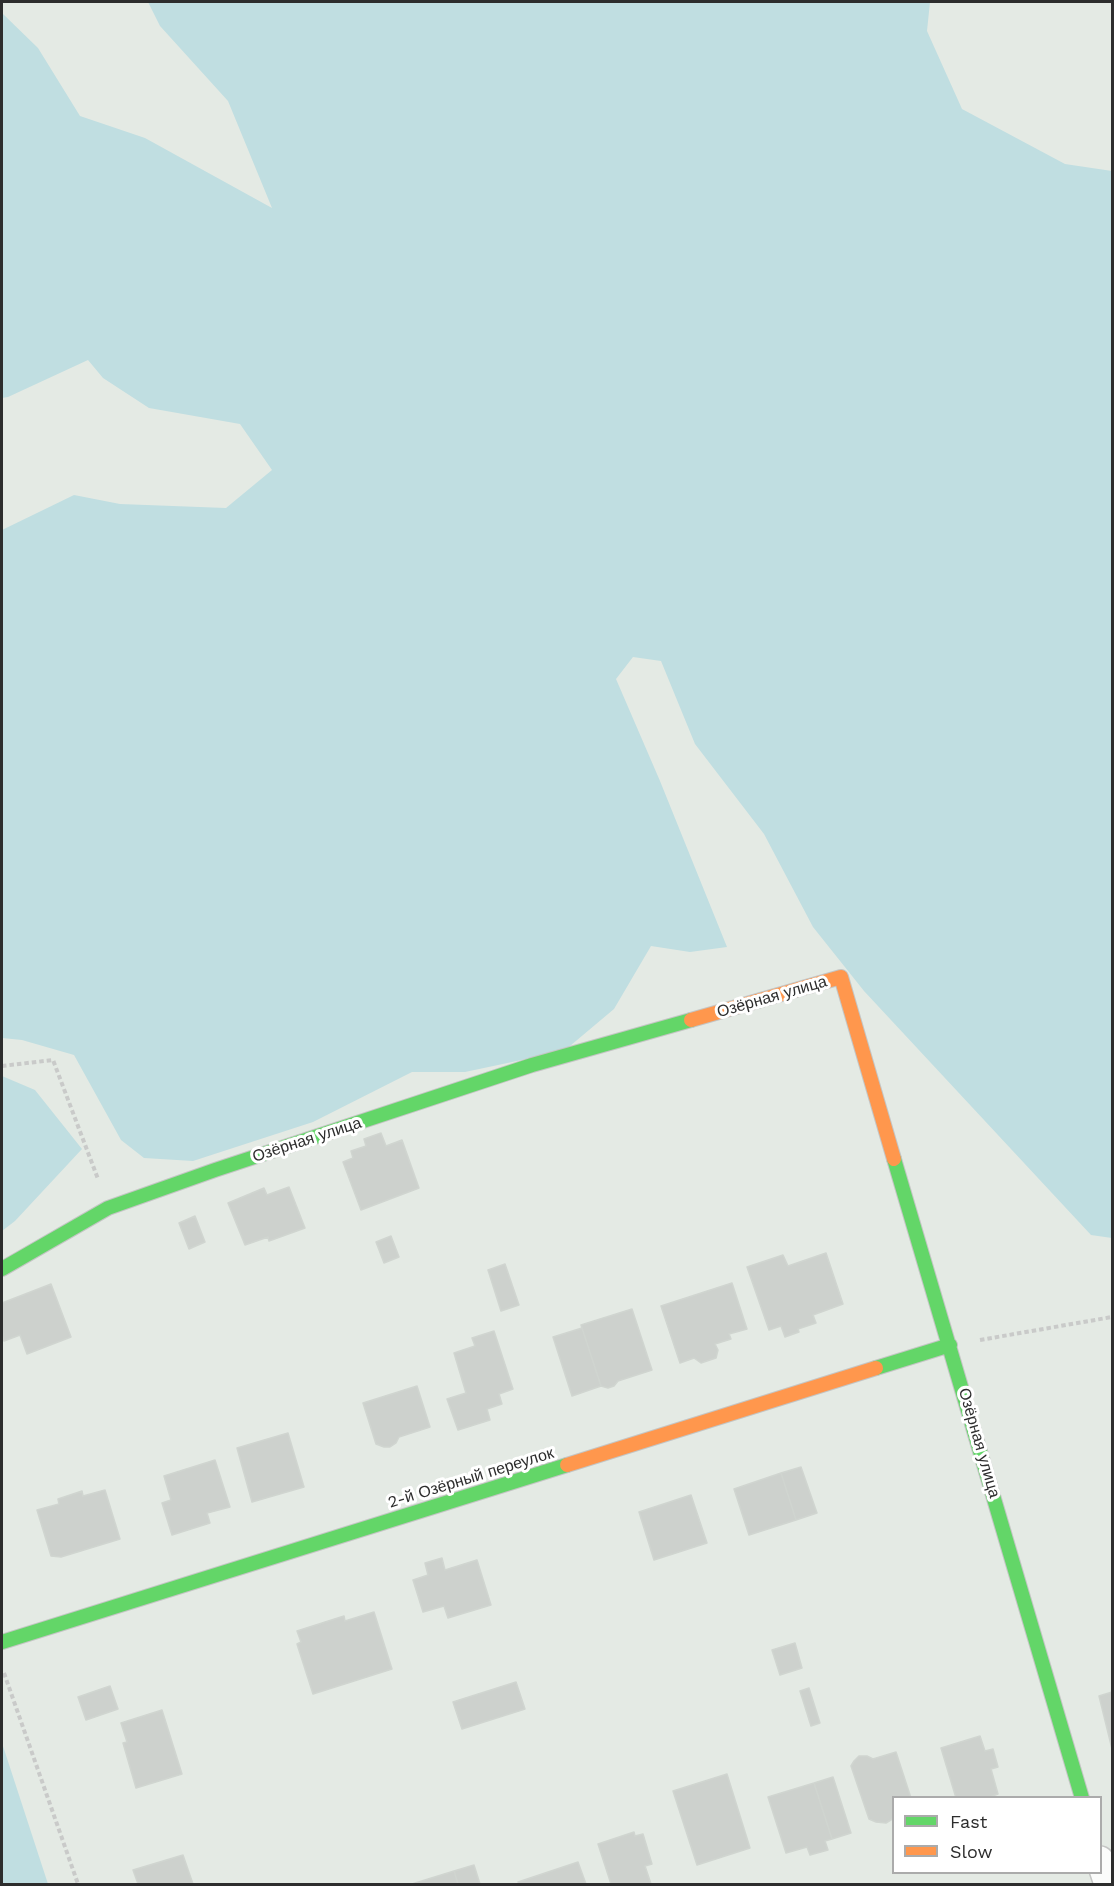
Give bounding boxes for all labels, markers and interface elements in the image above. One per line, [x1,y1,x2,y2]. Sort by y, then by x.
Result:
street label: Озёрная улица [715,972,829,1022]
street label: Озёрная улица [250,1113,364,1167]
street label: Озёрная улица [954,1386,1004,1500]
street label: 2-й Озёрный переулок [386,1444,556,1512]
legend [892,1796,1102,1874]
text: Fast [950,1811,987,1832]
text: Slow [950,1841,993,1862]

